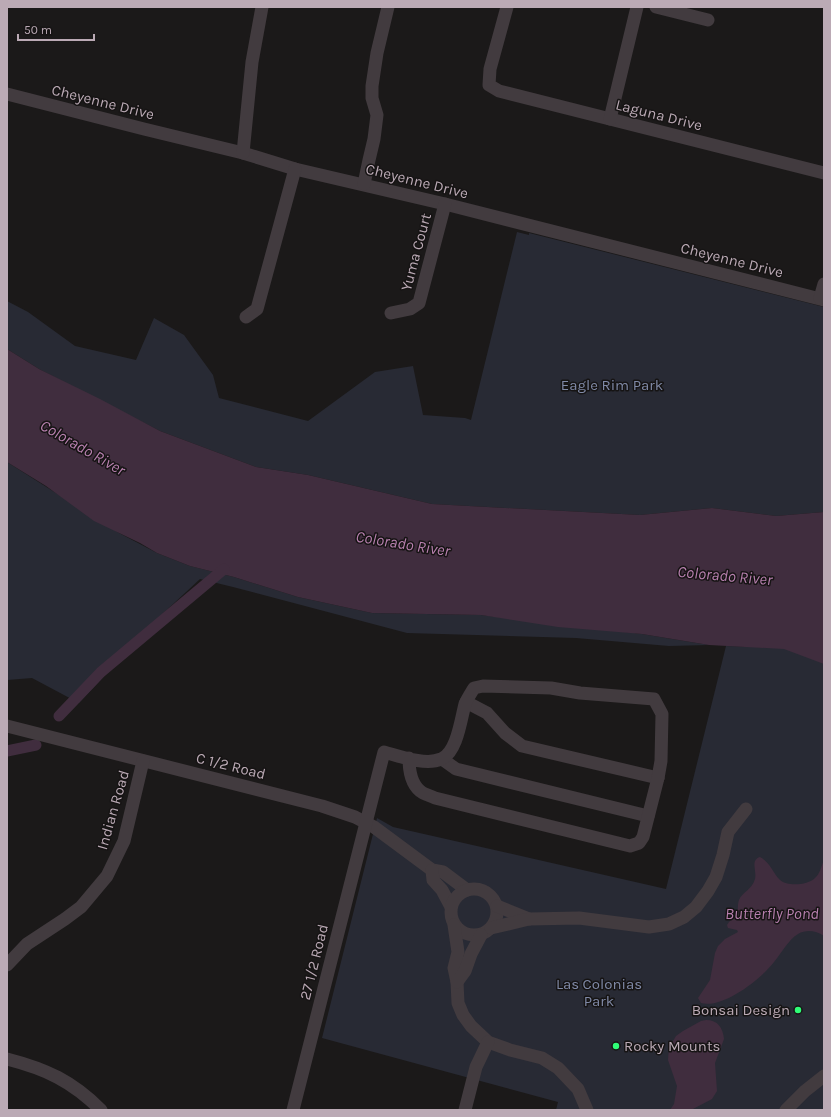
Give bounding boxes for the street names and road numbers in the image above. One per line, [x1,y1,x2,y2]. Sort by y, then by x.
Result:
street label: Cheyenne Drive [50,81,156,123]
street label: Laguna Drive [614,96,704,134]
street label: Cheyenne Drive [364,160,470,202]
street label: Yuma Court [397,211,435,293]
street label: Cheyenne Drive [679,239,785,281]
street label: C 1/2 Road [194,749,268,783]
street label: Indian Road [93,768,133,852]
street label: 27 1/2 Road [296,922,332,1002]

